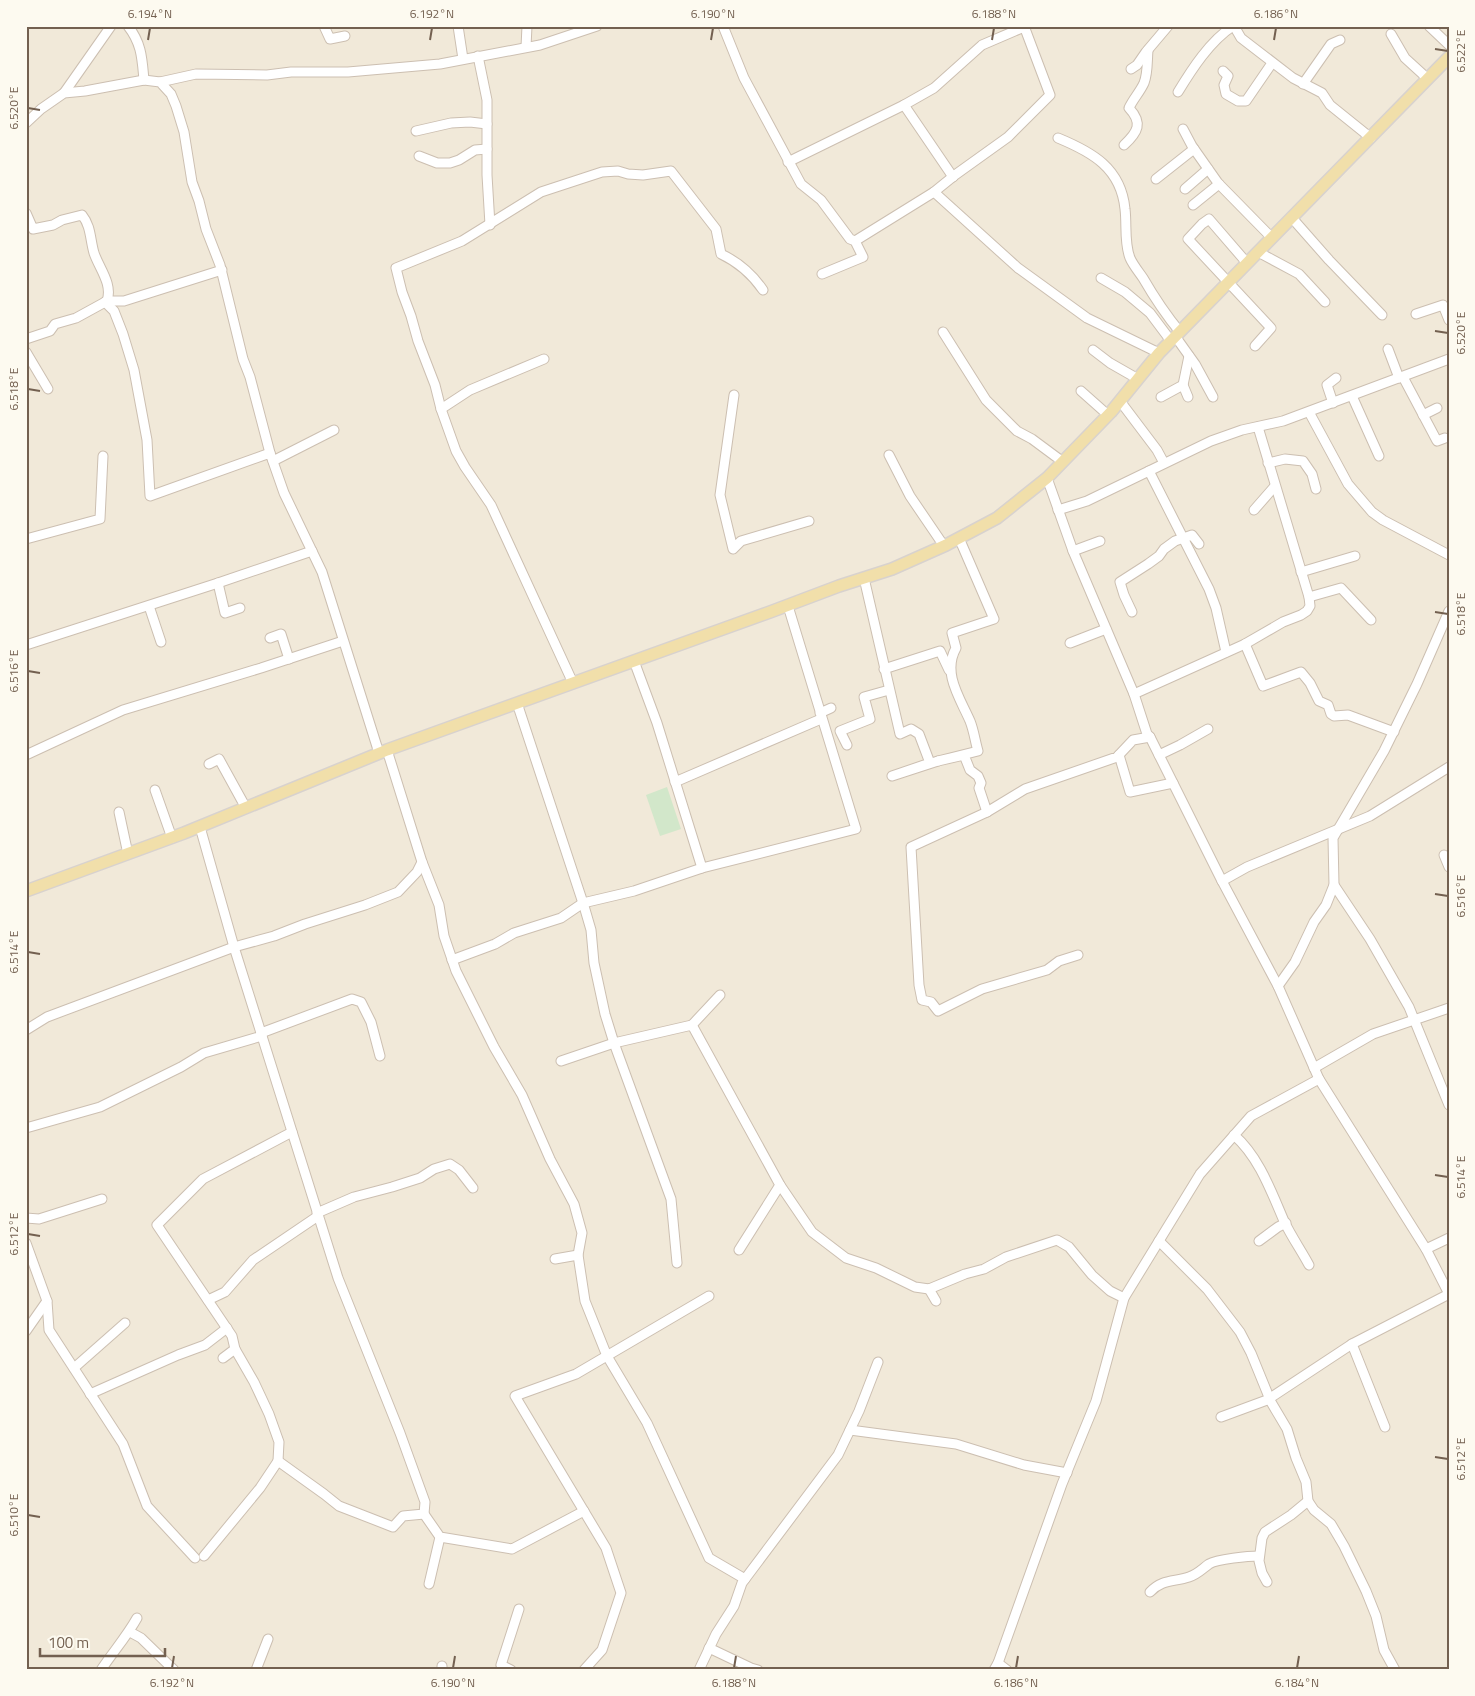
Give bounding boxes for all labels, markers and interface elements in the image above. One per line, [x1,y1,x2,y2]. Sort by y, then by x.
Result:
text: 6.194°N [128,4,172,23]
text: 6.192°N [410,4,454,23]
text: 6.190°N [691,4,735,23]
text: 6.188°N [972,4,1016,23]
text: 6.186°N [1254,4,1298,23]
text: 6.522°E [1451,29,1470,72]
text: 6.520°E [4,86,23,129]
text: 6.520°E [1451,311,1470,354]
text: 6.518°E [4,367,23,410]
text: 6.518°E [1451,592,1470,635]
text: 6.516°E [4,649,23,692]
text: 6.516°E [1451,874,1470,917]
text: 6.514°E [4,930,23,973]
text: 6.514°E [1451,1155,1470,1198]
text: 6.512°E [4,1212,23,1255]
text: 6.512°E [1451,1437,1470,1480]
text: 6.510°E [4,1493,23,1536]
scale bar [40,1626,165,1658]
text: 100 m [48,1631,89,1654]
text: 6.192°N [150,1673,194,1692]
text: 6.190°N [431,1673,475,1692]
text: 6.188°N [712,1673,756,1692]
text: 6.186°N [994,1673,1038,1692]
text: 6.184°N [1275,1673,1319,1692]

